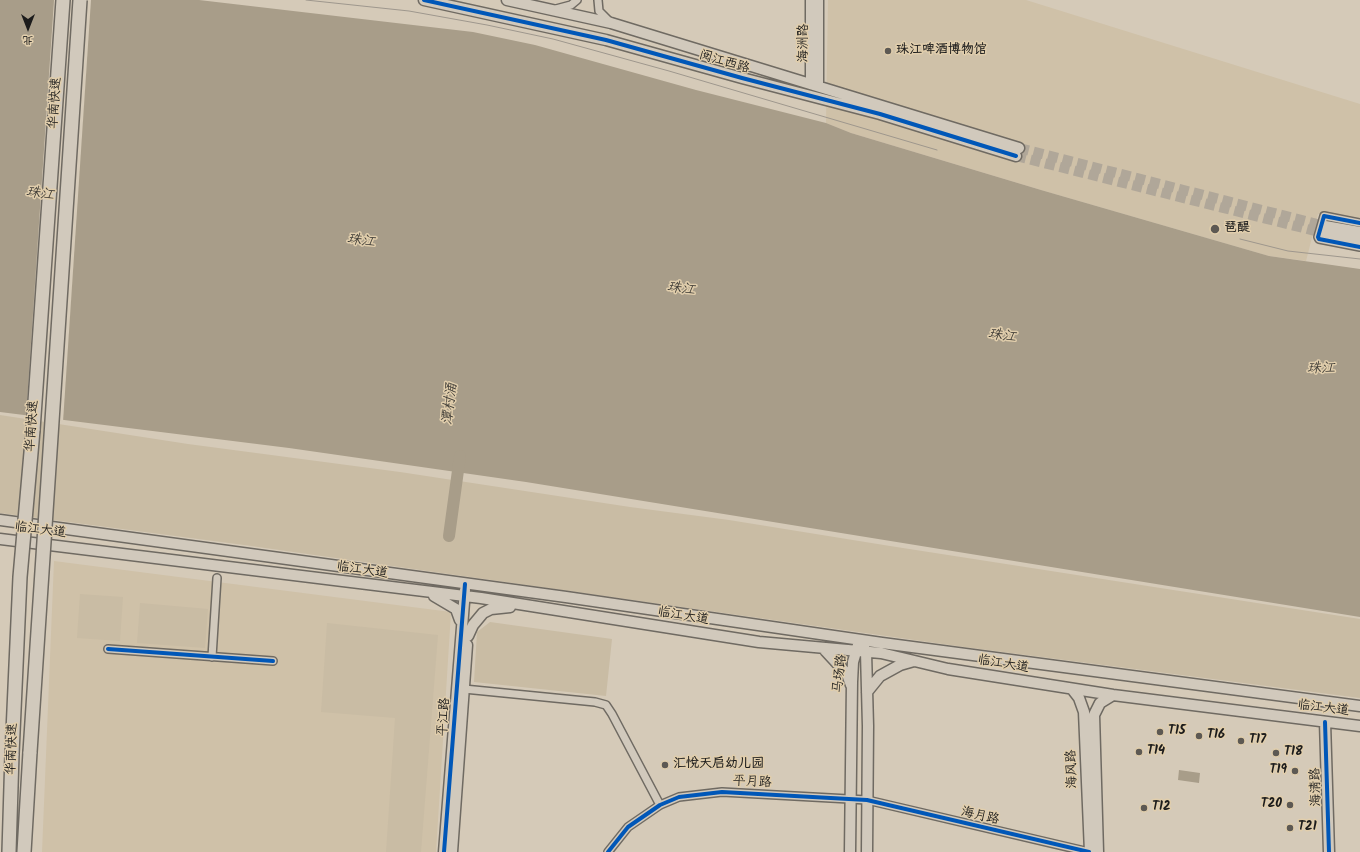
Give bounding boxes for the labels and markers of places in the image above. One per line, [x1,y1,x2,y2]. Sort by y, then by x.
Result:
place label: 珠江啤酒博物馆 [896,43,987,59]
marker: 珠江啤酒博物馆 [883,46,893,56]
place label: 琶醍 [1224,221,1250,237]
marker: 琶醍 [1209,223,1221,235]
place label: T15 [1168,724,1186,740]
marker: T15 [1155,727,1165,737]
place label: T16 [1207,728,1225,744]
marker: T16 [1194,731,1204,741]
place label: T17 [1249,733,1266,749]
marker: T17 [1236,736,1246,746]
place label: T14 [1147,744,1165,760]
place label: T18 [1284,745,1303,761]
marker: T14 [1134,747,1144,757]
marker: T18 [1271,748,1281,758]
place label: 汇悦天启幼儿园 [673,757,764,773]
marker: 汇悦天启幼儿园 [660,760,670,770]
place label: T19 [1269,763,1287,779]
marker: T19 [1290,766,1300,776]
place label: T20 [1261,797,1282,813]
place label: T12 [1152,800,1171,816]
marker: T20 [1285,800,1295,810]
marker: T12 [1139,803,1149,813]
place label: T21 [1298,820,1317,836]
marker: T21 [1285,823,1295,833]

